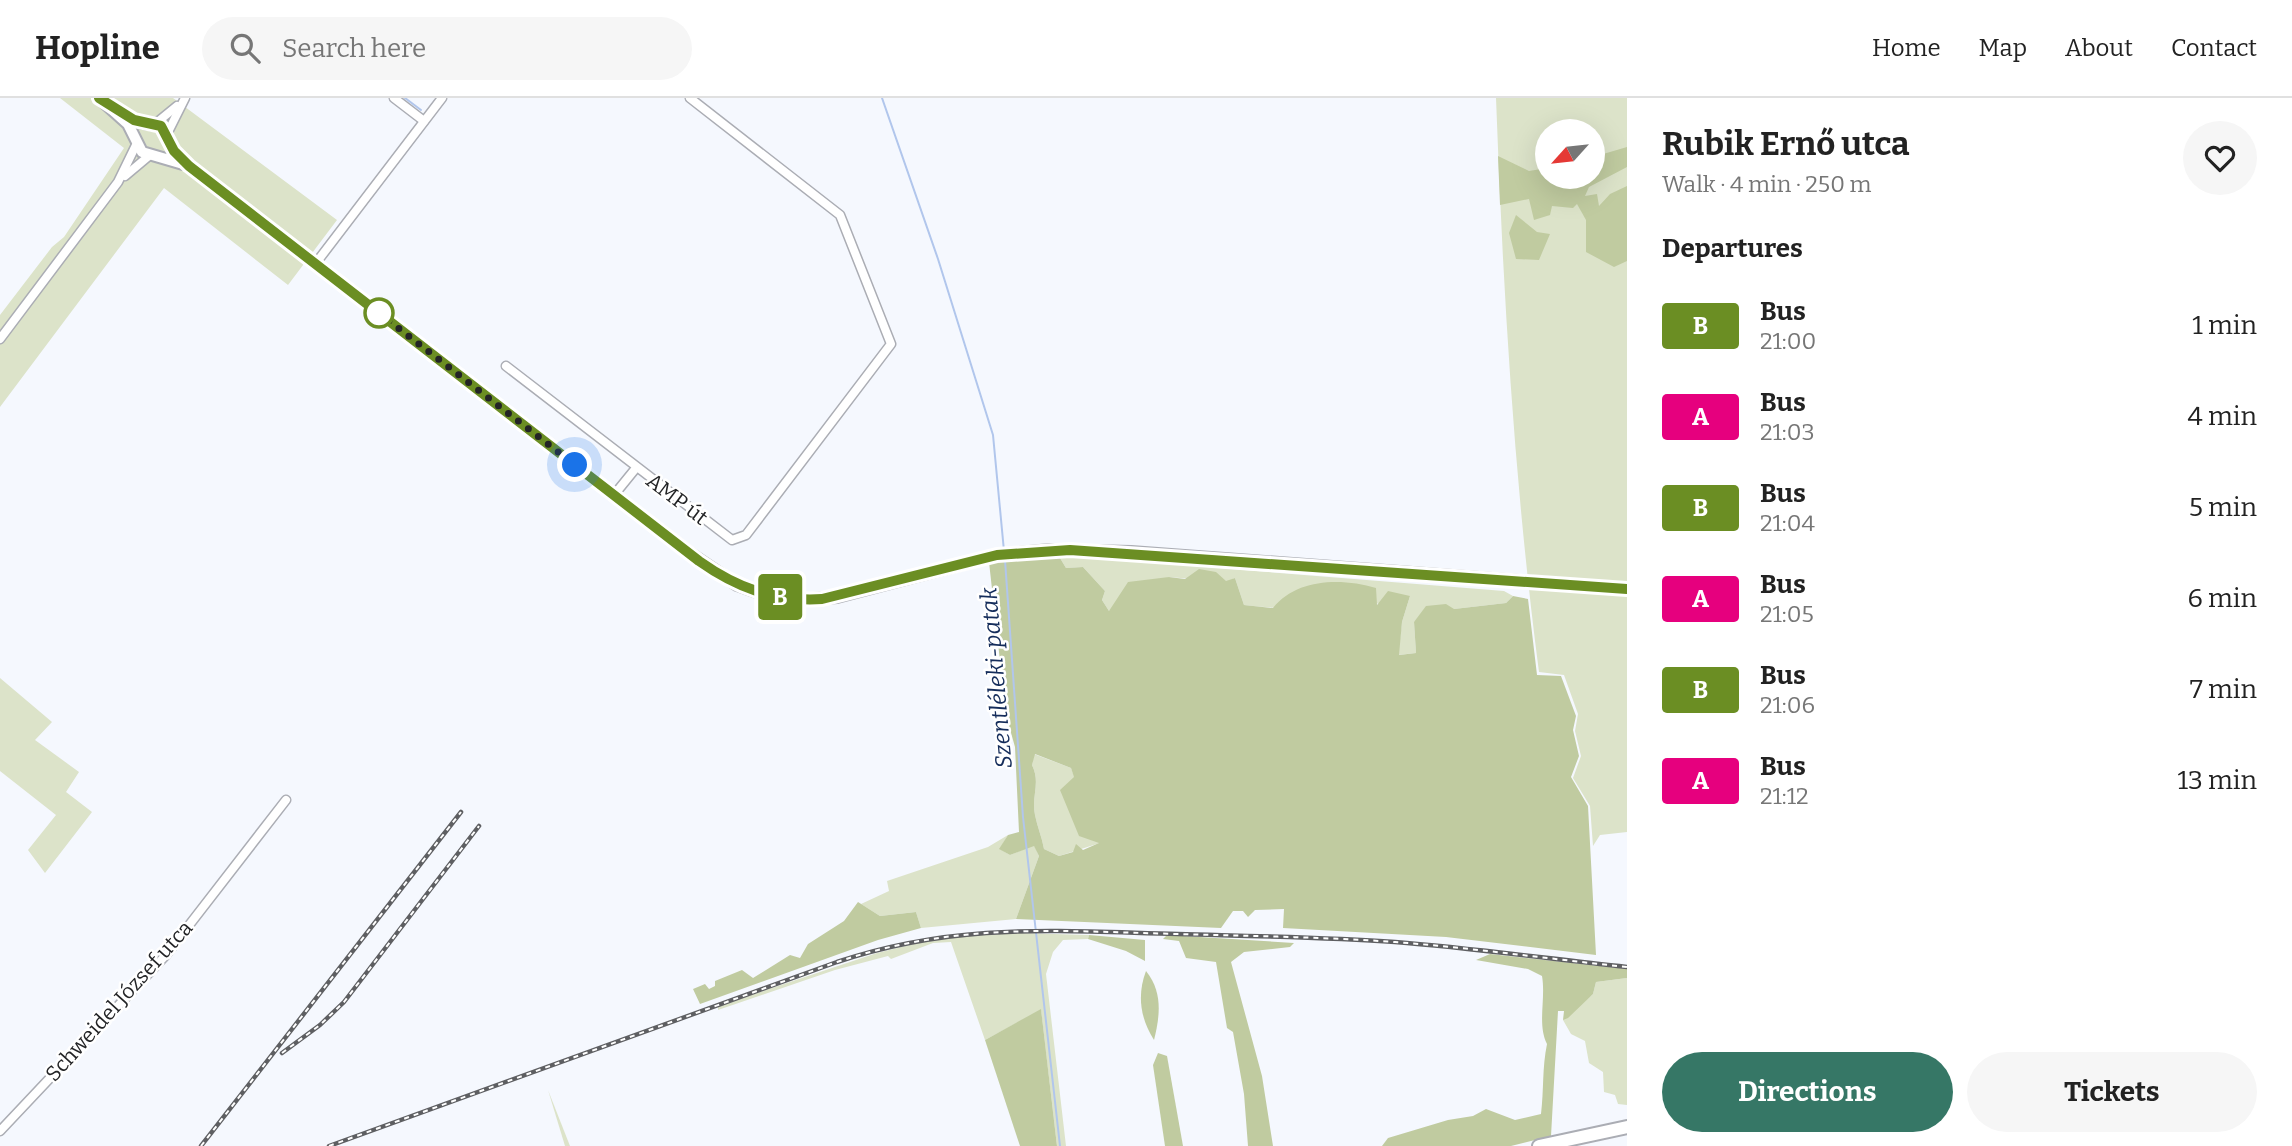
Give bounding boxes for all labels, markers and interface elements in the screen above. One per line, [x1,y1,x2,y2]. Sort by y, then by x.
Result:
search box [202,17,692,80]
text: Hopline [35,28,160,68]
icon: search [226,29,264,67]
text: Search here [282,33,426,64]
text: Home [1872,34,1941,62]
text: Map [1979,34,2027,62]
text: About [2065,34,2133,62]
text: Contact [2171,34,2257,62]
north arrow [1535,119,1605,189]
map controls [1535,119,1605,189]
button: heart [2183,121,2257,195]
text: Rubik Ernő utca [1662,124,1910,164]
text: Walk · 4 min · 250 m [1662,170,1871,198]
text: Departures [1662,233,1803,264]
text: Bus [1760,296,1806,327]
unlabelled marker [364,298,394,328]
text: 1 min [2192,310,2257,341]
text: B [1693,312,1708,340]
text: 21:00 [1760,327,1816,355]
text: Bus [1760,387,1806,418]
text: 4 min [2188,401,2257,432]
text: A [1692,403,1709,431]
text: 21:03 [1760,418,1815,446]
your location [557,447,592,482]
street label: AMP út [641,467,713,531]
text: Bus [1760,478,1806,509]
text: 5 min [2189,492,2257,523]
text: B [1693,494,1708,522]
text: 21:04 [1760,509,1815,537]
text: Bus [1760,569,1806,600]
line badge: B [757,574,803,620]
text: B [772,583,788,611]
text: 6 min [2188,583,2257,614]
text: A [1692,585,1709,613]
water label: Szentléleki-patak [974,586,1018,770]
text: 21:05 [1760,600,1814,628]
text: Bus [1760,660,1806,691]
text: 7 min [2190,674,2257,705]
text: B [1693,676,1708,704]
text: 21:06 [1760,691,1815,719]
text: Bus [1760,751,1806,782]
text: 13 min [2177,765,2257,796]
text: A [1692,767,1709,795]
text: 21:12 [1760,782,1809,810]
street label: Schweidel József utca [40,915,198,1087]
button: Directions [1662,1052,1953,1132]
button: Tickets [1967,1052,2257,1132]

